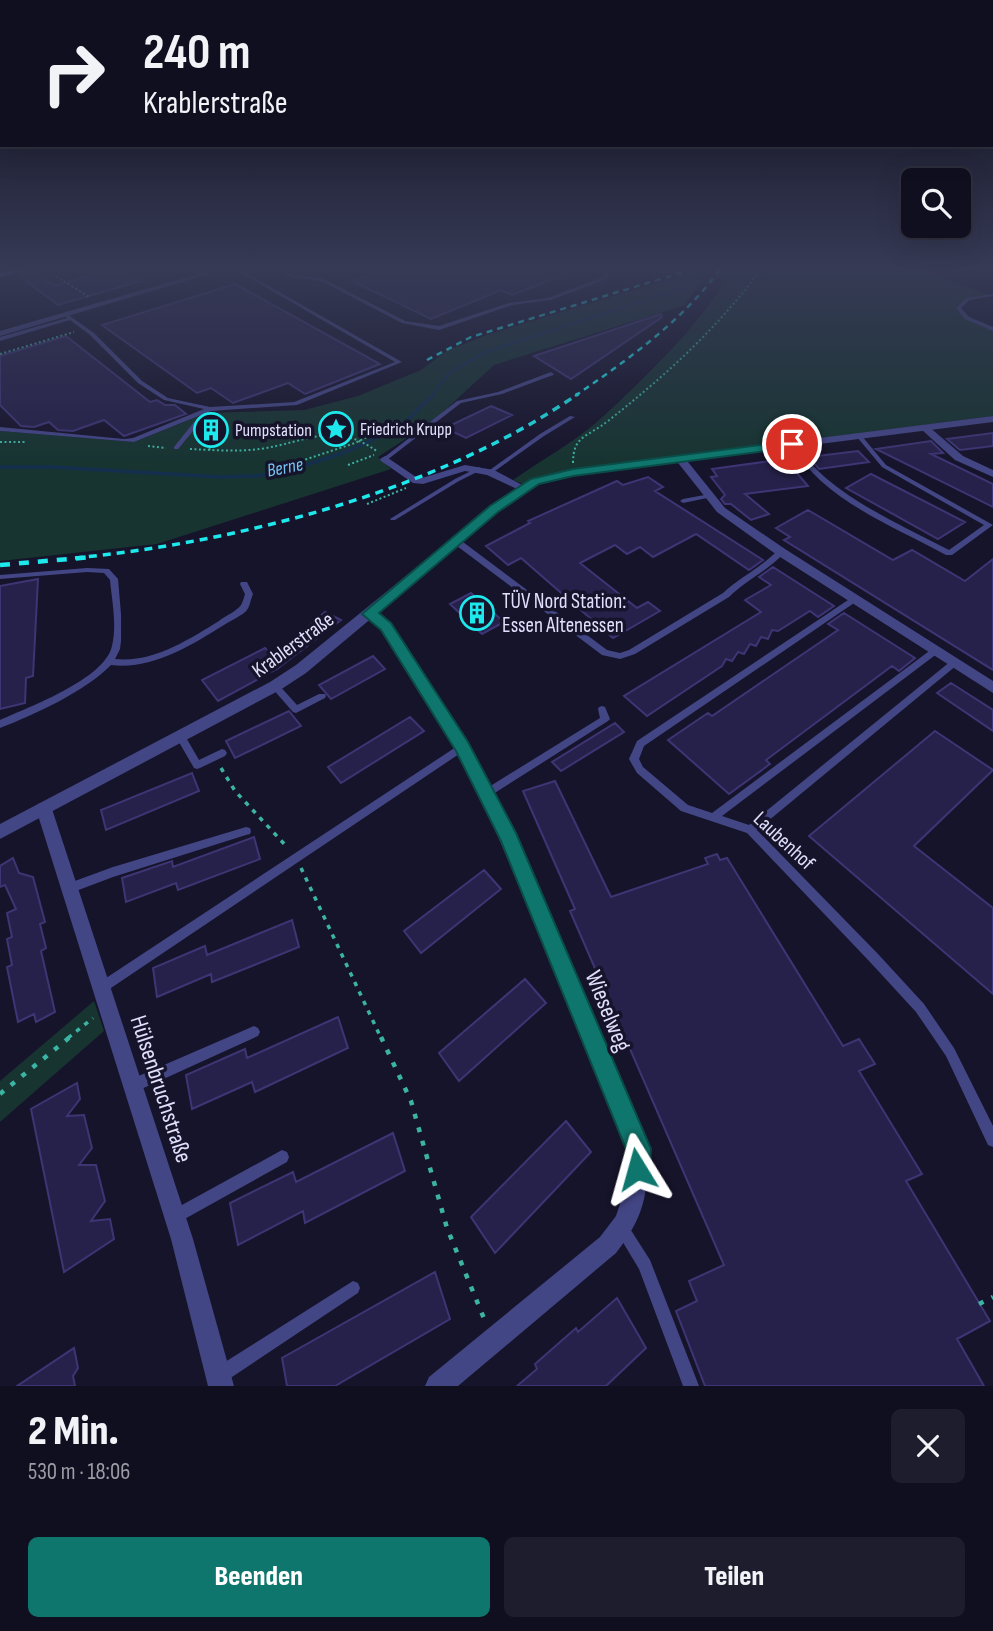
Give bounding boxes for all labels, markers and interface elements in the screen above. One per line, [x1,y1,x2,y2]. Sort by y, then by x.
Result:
text: 240 m [143,24,251,83]
icon: right [28,28,119,119]
text: Krablerstraße [143,84,288,123]
map controls [901,168,971,238]
button: search [901,168,971,238]
place icon: Friedrich Krupp [317,410,355,448]
building icon: Pumpstation [192,411,230,449]
pin [762,414,822,474]
place label: Friedrich Krupp [360,419,452,440]
place label: Pumpstation [235,420,312,441]
icon: arrive [773,425,811,463]
water label: Berne [265,453,306,483]
place label: TÜV Nord Station: Essen Altenessen [502,589,626,638]
building icon: TÜV Nord Station: Essen Altenessen [458,594,496,632]
street label: Krablerstraße [247,607,339,683]
street label: Laubenhof [748,806,820,876]
street label: Wieselweg [579,966,637,1056]
street label: Hülsenbruchstraße [124,1012,198,1166]
position arrow [600,1132,674,1206]
text: 2 Min. [28,1406,119,1457]
button: close [891,1409,965,1483]
text: 530 m · 18:06 [28,1458,130,1486]
button: Beenden [28,1537,490,1617]
button: Teilen [504,1537,965,1617]

